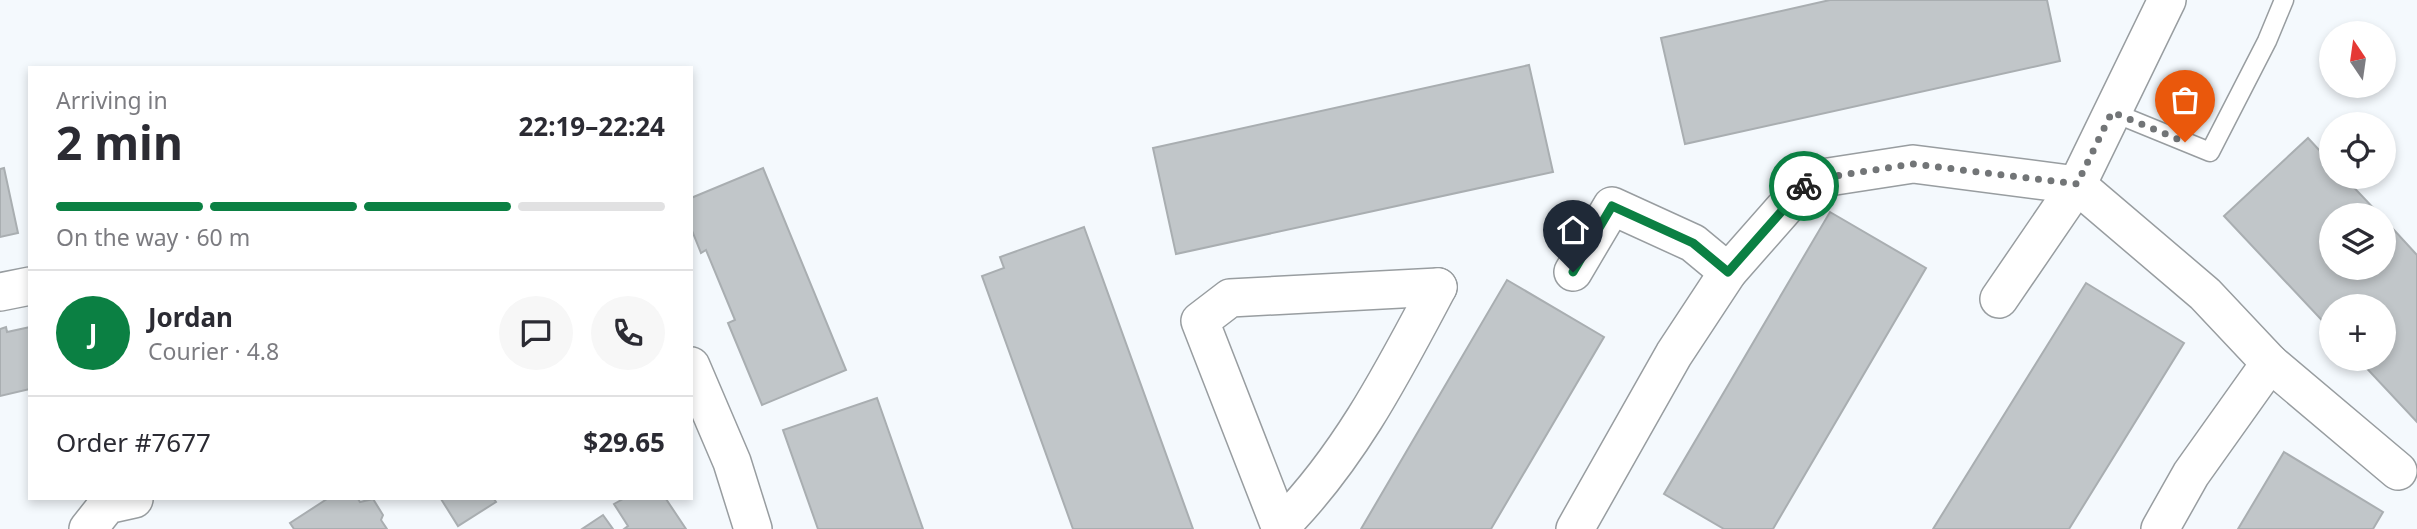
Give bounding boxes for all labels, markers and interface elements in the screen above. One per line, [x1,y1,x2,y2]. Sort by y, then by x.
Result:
north arrow [2319,21,2396,98]
map controls [2319,21,2396,371]
pin [2155,70,2215,142]
icon: bag [2166,81,2204,119]
text: Arriving in [56,84,168,116]
text: 22:19–22:24 [518,108,665,144]
text: 2 min [56,111,183,173]
button: locate [2319,112,2396,189]
courier [1769,151,1839,221]
icon: bike [1785,167,1823,205]
pin [1543,200,1603,272]
button: layers [2319,203,2396,280]
icon: home [1554,211,1592,249]
text: On the way · 60 m [56,221,250,253]
button: + [2319,294,2396,371]
button: chat [499,296,573,370]
button: phone [591,296,665,370]
text: Jordan [148,299,233,335]
text: J [89,315,97,351]
text: Courier · 4.8 [148,335,279,367]
text: Order #7677 [56,424,211,460]
text: $29.65 [583,424,665,460]

